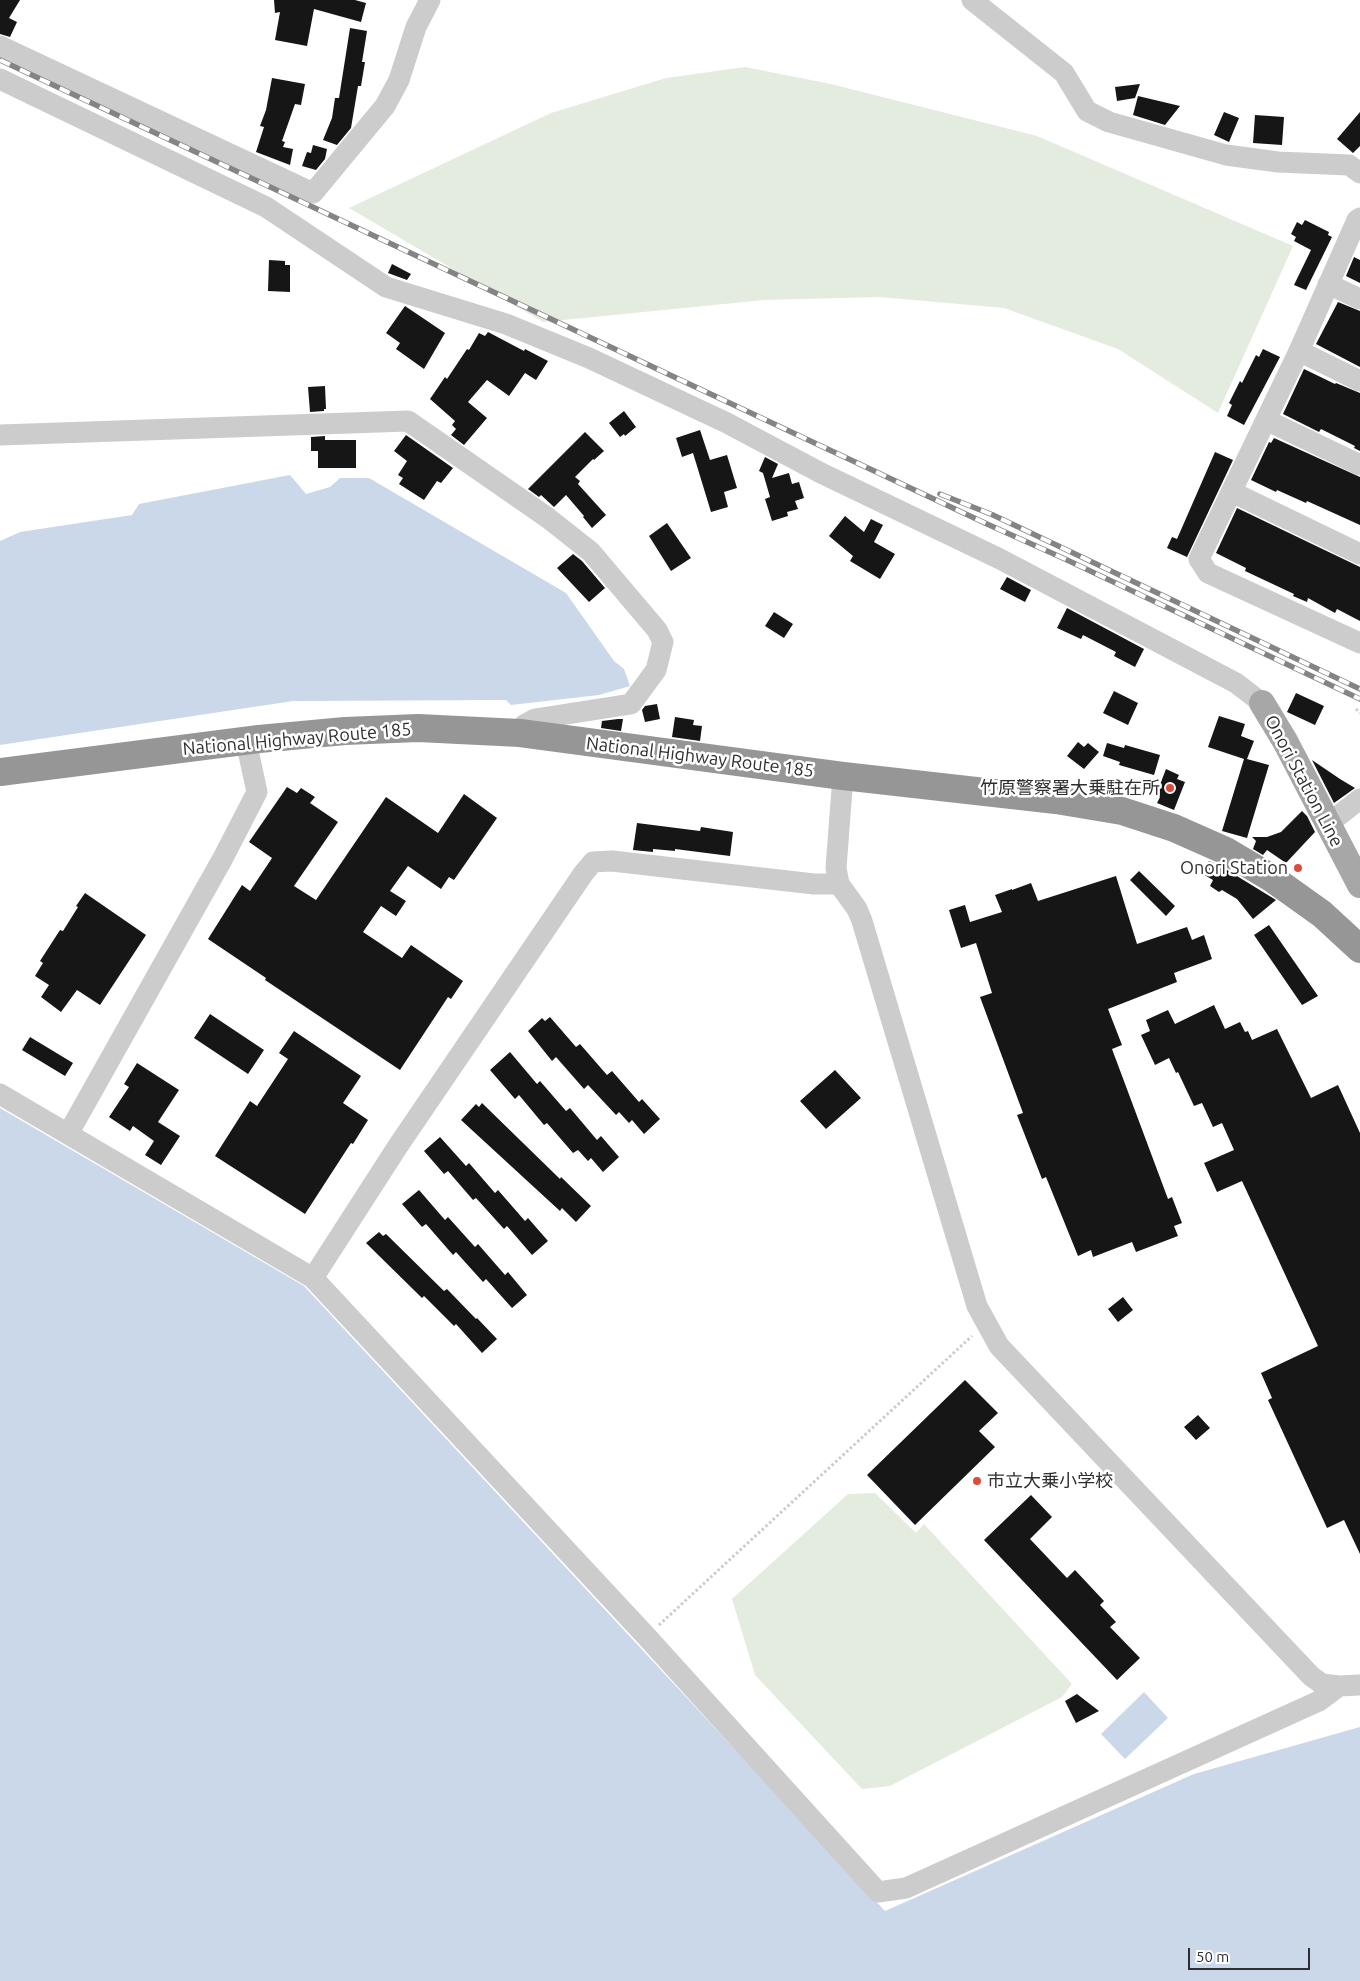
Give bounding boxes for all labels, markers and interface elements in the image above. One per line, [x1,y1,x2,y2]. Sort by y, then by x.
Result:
street label: Onori Station Line [1260,711,1348,851]
street label: National Highway Route 185 [182,718,412,760]
street label: National Highway Route 185 [585,732,815,782]
place label: 竹原警察署大乗駐在所 [980,777,1160,799]
marker: 竹原警察署大乗駐在所 [1164,782,1176,794]
place label: Onori Station [1180,857,1288,879]
marker: Onori Station [1292,862,1304,874]
place label: 市立大乗小学校 [987,1470,1113,1492]
marker: 市立大乗小学校 [971,1475,983,1487]
scale bar [1190,1938,1312,1970]
text: 50 m [1196,1948,1229,1965]

